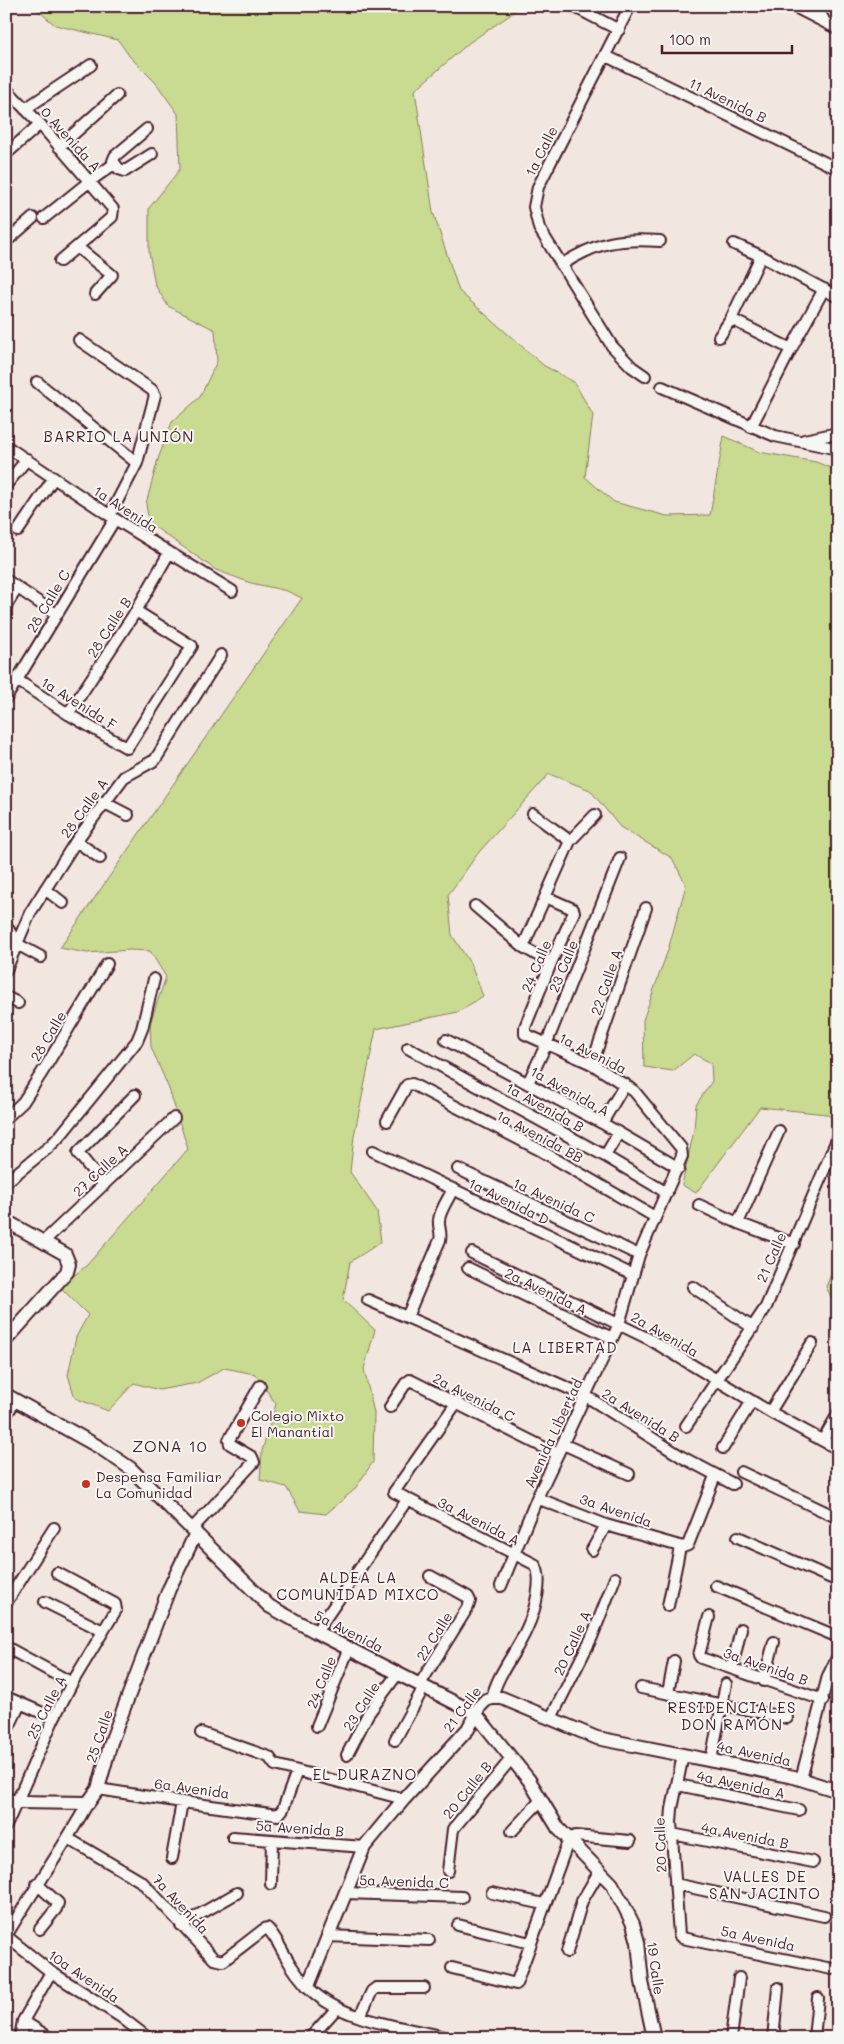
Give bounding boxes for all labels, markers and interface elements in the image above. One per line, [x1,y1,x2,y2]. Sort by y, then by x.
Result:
scale bar [662,22,792,54]
text: 100 m [669,29,711,49]
street label: 11 Avenida B [686,73,770,127]
street label: 0 Avenida A [37,102,105,176]
street label: 1a Calle [520,123,562,179]
district label: BARRIO LA UNIÓN [44,426,194,446]
street label: 1a Avenida [90,481,162,537]
street label: 28 Calle C [22,566,74,636]
street label: 28 Calle B [82,593,136,661]
street label: 1a Avenida F [38,672,121,734]
street label: 28 Calle A [56,774,112,842]
street label: 24 Calle [517,937,555,995]
street label: 23 Calle [544,937,582,995]
street label: 22 Calle A [586,946,626,1018]
street label: 28 Calle [26,1007,70,1065]
street label: 1a Avenida [556,1028,630,1078]
street label: 1a Avenida A [527,1061,613,1121]
street label: 1a Avenida B [503,1078,587,1136]
street label: 1a Avenida BB [493,1105,587,1167]
street label: 27 Calle A [68,1140,132,1200]
street label: 1a Avenida D [465,1173,553,1229]
street label: 1a Avenida C [510,1173,598,1227]
street label: 21 Calle [752,1229,790,1285]
street label: 2a Avenida A [502,1263,590,1319]
street label: 2a Avenida [628,1307,702,1361]
district label: LA LIBERTAD [512,1337,618,1357]
street label: 2a Avenida C [430,1368,518,1426]
street label: Avenida Libertad [519,1375,587,1491]
street label: 2a Avenida B [599,1384,683,1446]
place label: Colegio Mixto El Manantial [251,1406,344,1441]
marker: Colegio Mixto El Manantial [235,1417,247,1429]
district label: ZONA 10 [132,1435,208,1456]
place label: Despensa Familiar La Comunidad [96,1467,222,1502]
marker: Despensa Familiar La Comunidad [80,1478,92,1490]
street label: 3a Avenida [577,1489,655,1531]
street label: 3a Avenida A [435,1492,523,1550]
district label: ALDEA LA COMUNIDAD MIXCO [276,1567,440,1604]
street label: 5a Avenida [311,1605,387,1657]
street label: 20 Calle A [549,1607,595,1679]
street label: 22 Calle [412,1608,456,1664]
street label: 3a Avenida B [721,1643,811,1689]
street label: 24 Calle [302,1653,340,1711]
street label: 25 Calle A [22,1672,70,1742]
street label: 23 Calle [338,1678,384,1734]
street label: 21 Calle [438,1682,486,1736]
district label: RESIDENCIALES DON RAMÓN [668,1697,796,1734]
street label: 25 Calle [81,1707,117,1765]
street label: 4a Avenida [715,1736,793,1770]
street label: 20 Calle B [438,1757,496,1823]
district label: EL DURAZNO [313,1764,417,1784]
street label: 4a Avenida A [695,1765,787,1803]
street label: 6a Avenida [153,1773,231,1803]
street label: 5a Avenida B [255,1815,345,1841]
street label: 20 Calle [650,1817,670,1873]
street label: 4a Avenida B [700,1817,790,1853]
district label: VALLES DE SAN JACINTO [709,1866,821,1903]
street label: 7a Avenida [148,1870,214,1938]
street label: 5a Avenida C [359,1870,449,1892]
street label: 5a Avenida [719,1921,797,1955]
street label: 19 Calle [643,1940,669,1996]
street label: 10a Avenida [45,1945,123,2007]

